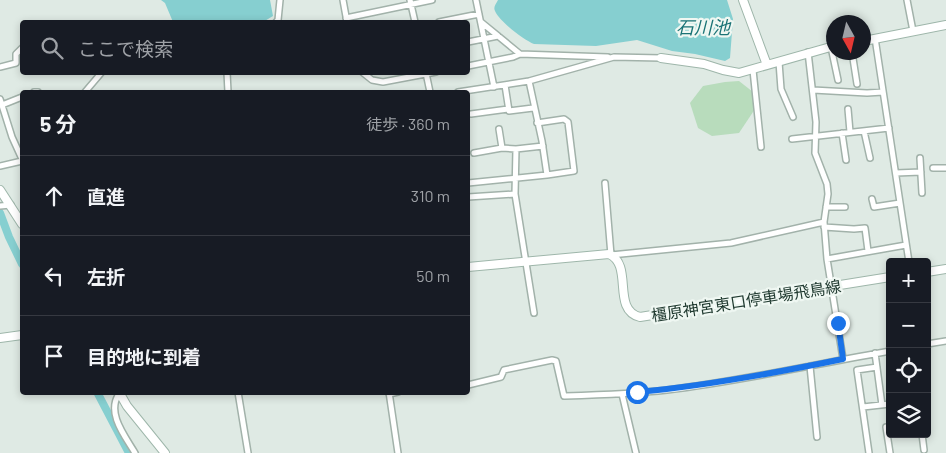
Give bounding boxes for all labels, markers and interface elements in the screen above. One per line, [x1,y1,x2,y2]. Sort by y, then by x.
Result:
north arrow [826,15,871,60]
water label: 石川池 [676,16,732,38]
search box [20,20,470,75]
icon: search [38,34,66,62]
text: ここで検索 [78,37,173,60]
text: 5 分 [40,111,77,136]
text: 徒歩 · 360 m [366,114,450,133]
icon: ahead [40,182,68,210]
text: 直進 [87,185,125,208]
text: 310 m [411,186,450,205]
map controls [886,258,931,438]
button: + [886,258,931,303]
icon: left [40,262,68,290]
text: 左折 [87,265,125,288]
text: 50 m [416,266,450,285]
street label: 橿原神宮東口停車場飛鳥線 [650,276,842,324]
button: − [886,303,931,348]
route end [827,312,850,335]
icon: arrive [40,342,68,370]
text: 目的地に到着 [87,345,201,368]
button: locate [886,348,931,393]
route start [626,381,649,404]
button: layers [886,393,931,438]

